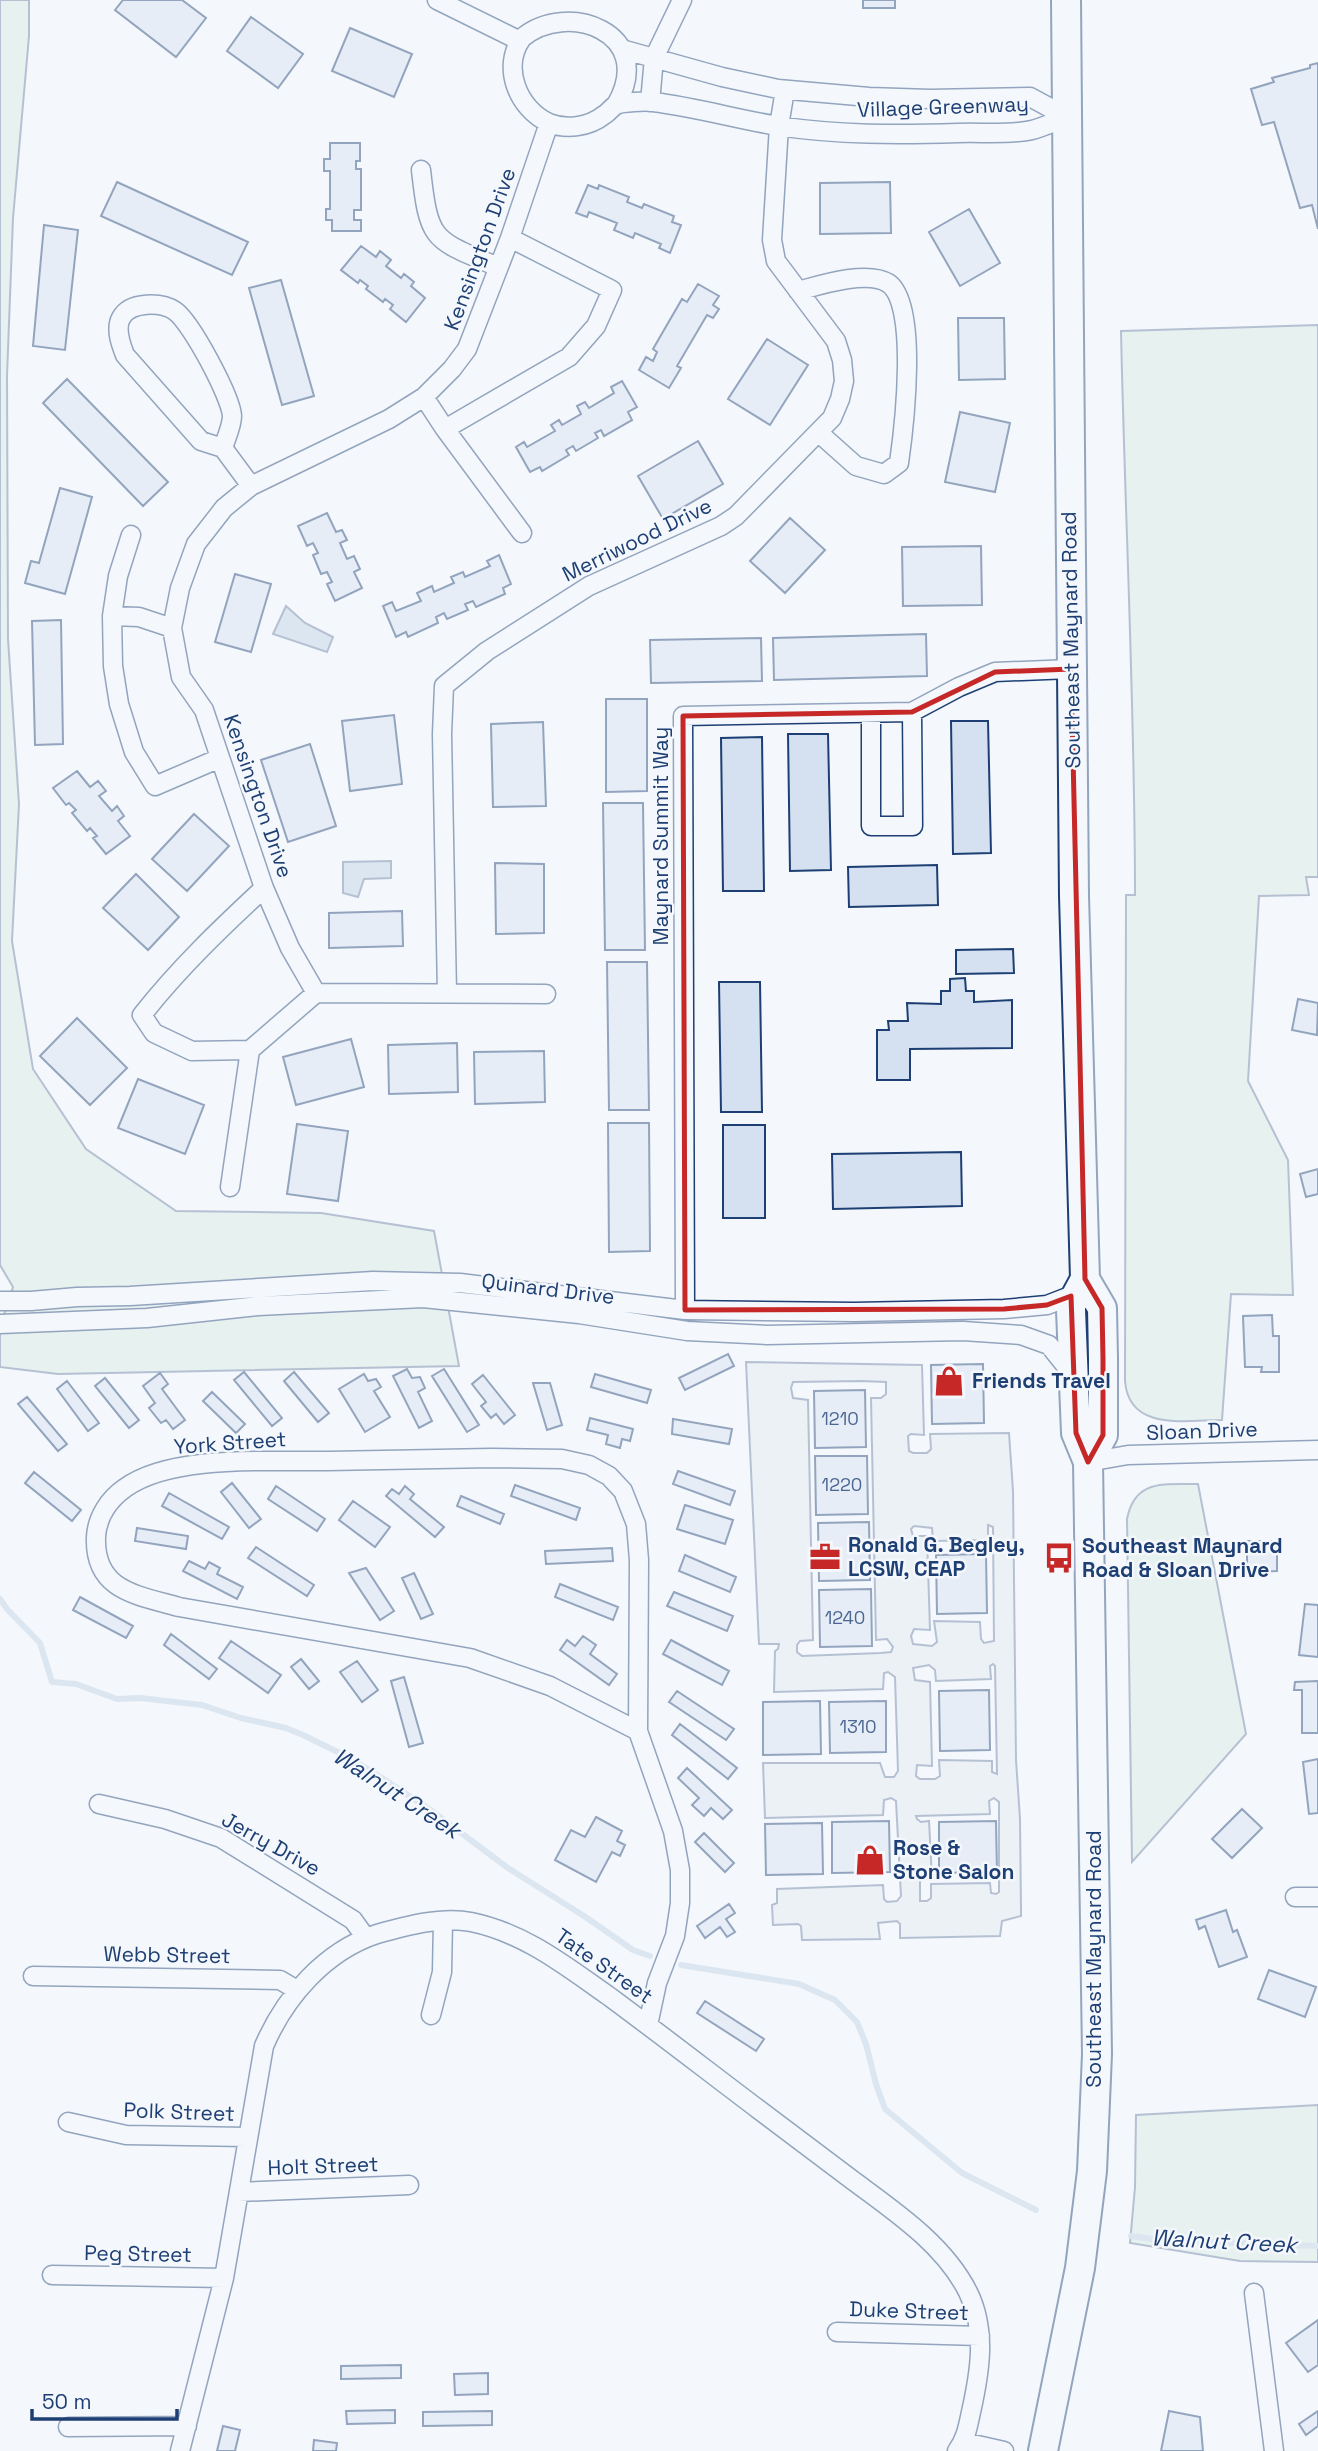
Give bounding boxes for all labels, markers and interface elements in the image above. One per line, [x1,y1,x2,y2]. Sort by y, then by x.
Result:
street label: Village Greenway [857,90,1029,123]
street label: Kensington Drive [438,164,521,334]
street label: Merriwood Drive [557,492,716,587]
street label: Southeast Maynard Road [1055,511,1086,769]
street label: Kensington Drive [218,711,299,881]
street label: Maynard Summit Way [647,727,674,945]
street label: Quinard Drive [480,1267,616,1310]
shop icon: Friends Travel [932,1364,966,1398]
place label: Friends Travel [972,1367,1111,1394]
house number: 1210 [821,1407,859,1430]
street label: Sloan Drive [1146,1415,1258,1446]
street label: York Street [173,1425,287,1460]
house number: 1220 [822,1473,862,1496]
place label: Ronald G. Begley, LCSW, CEAP [848,1531,1025,1582]
place label: Southeast Maynard Road & Sloan Drive [1082,1532,1283,1583]
office icon: Ronald G. Begley, LCSW, CEAP [808,1540,842,1574]
bus stop icon: Southeast Maynard Road & Sloan Drive [1042,1541,1076,1575]
house number: 1240 [825,1606,865,1629]
house number: 1310 [839,1715,877,1738]
water label: Walnut Creek [328,1741,469,1847]
street label: Jerry Drive [217,1805,325,1882]
street label: Southeast Maynard Road [1080,1830,1107,2088]
place label: Rose & Stone Salon [893,1834,1014,1885]
shop icon: Rose & Stone Salon [853,1843,887,1877]
street label: Tate Street [550,1922,658,2009]
street label: Webb Street [103,1940,231,1969]
street label: Polk Street [123,2096,235,2127]
street label: Holt Street [267,2150,379,2181]
water label: Walnut Creek [1150,2222,1300,2260]
street label: Peg Street [84,2239,192,2268]
street label: Duke Street [849,2295,969,2326]
scale bar [32,2378,177,2422]
text: 50 m [42,2388,92,2415]

